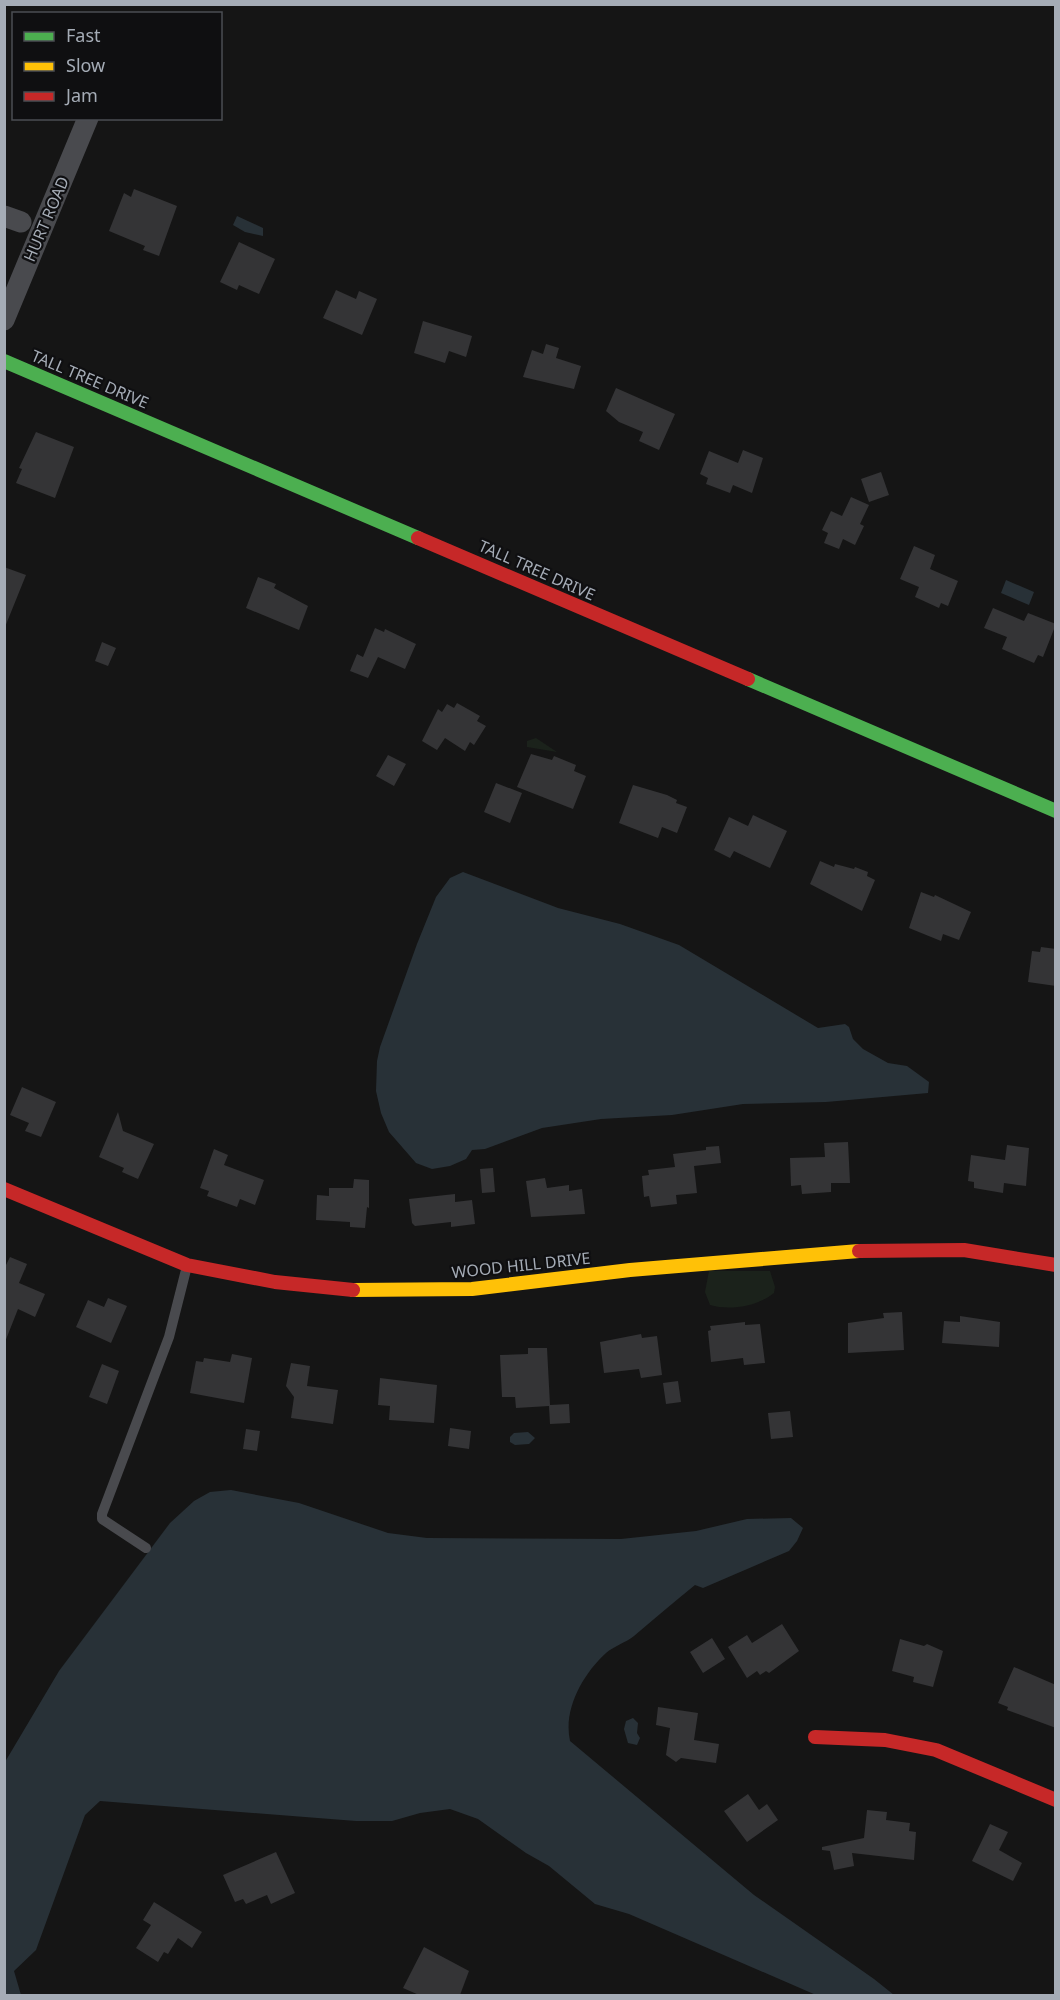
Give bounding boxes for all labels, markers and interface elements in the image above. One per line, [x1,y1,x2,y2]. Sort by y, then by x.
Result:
legend [12,12,222,120]
text: Fast [66,23,101,47]
text: Slow [66,53,105,77]
text: Jam [64,83,98,107]
street label: HURT ROAD [18,173,74,265]
street label: TALL TREE DRIVE [28,344,152,414]
street label: TALL TREE DRIVE [475,534,599,606]
street label: WOOD HILL DRIVE [451,1247,591,1283]

